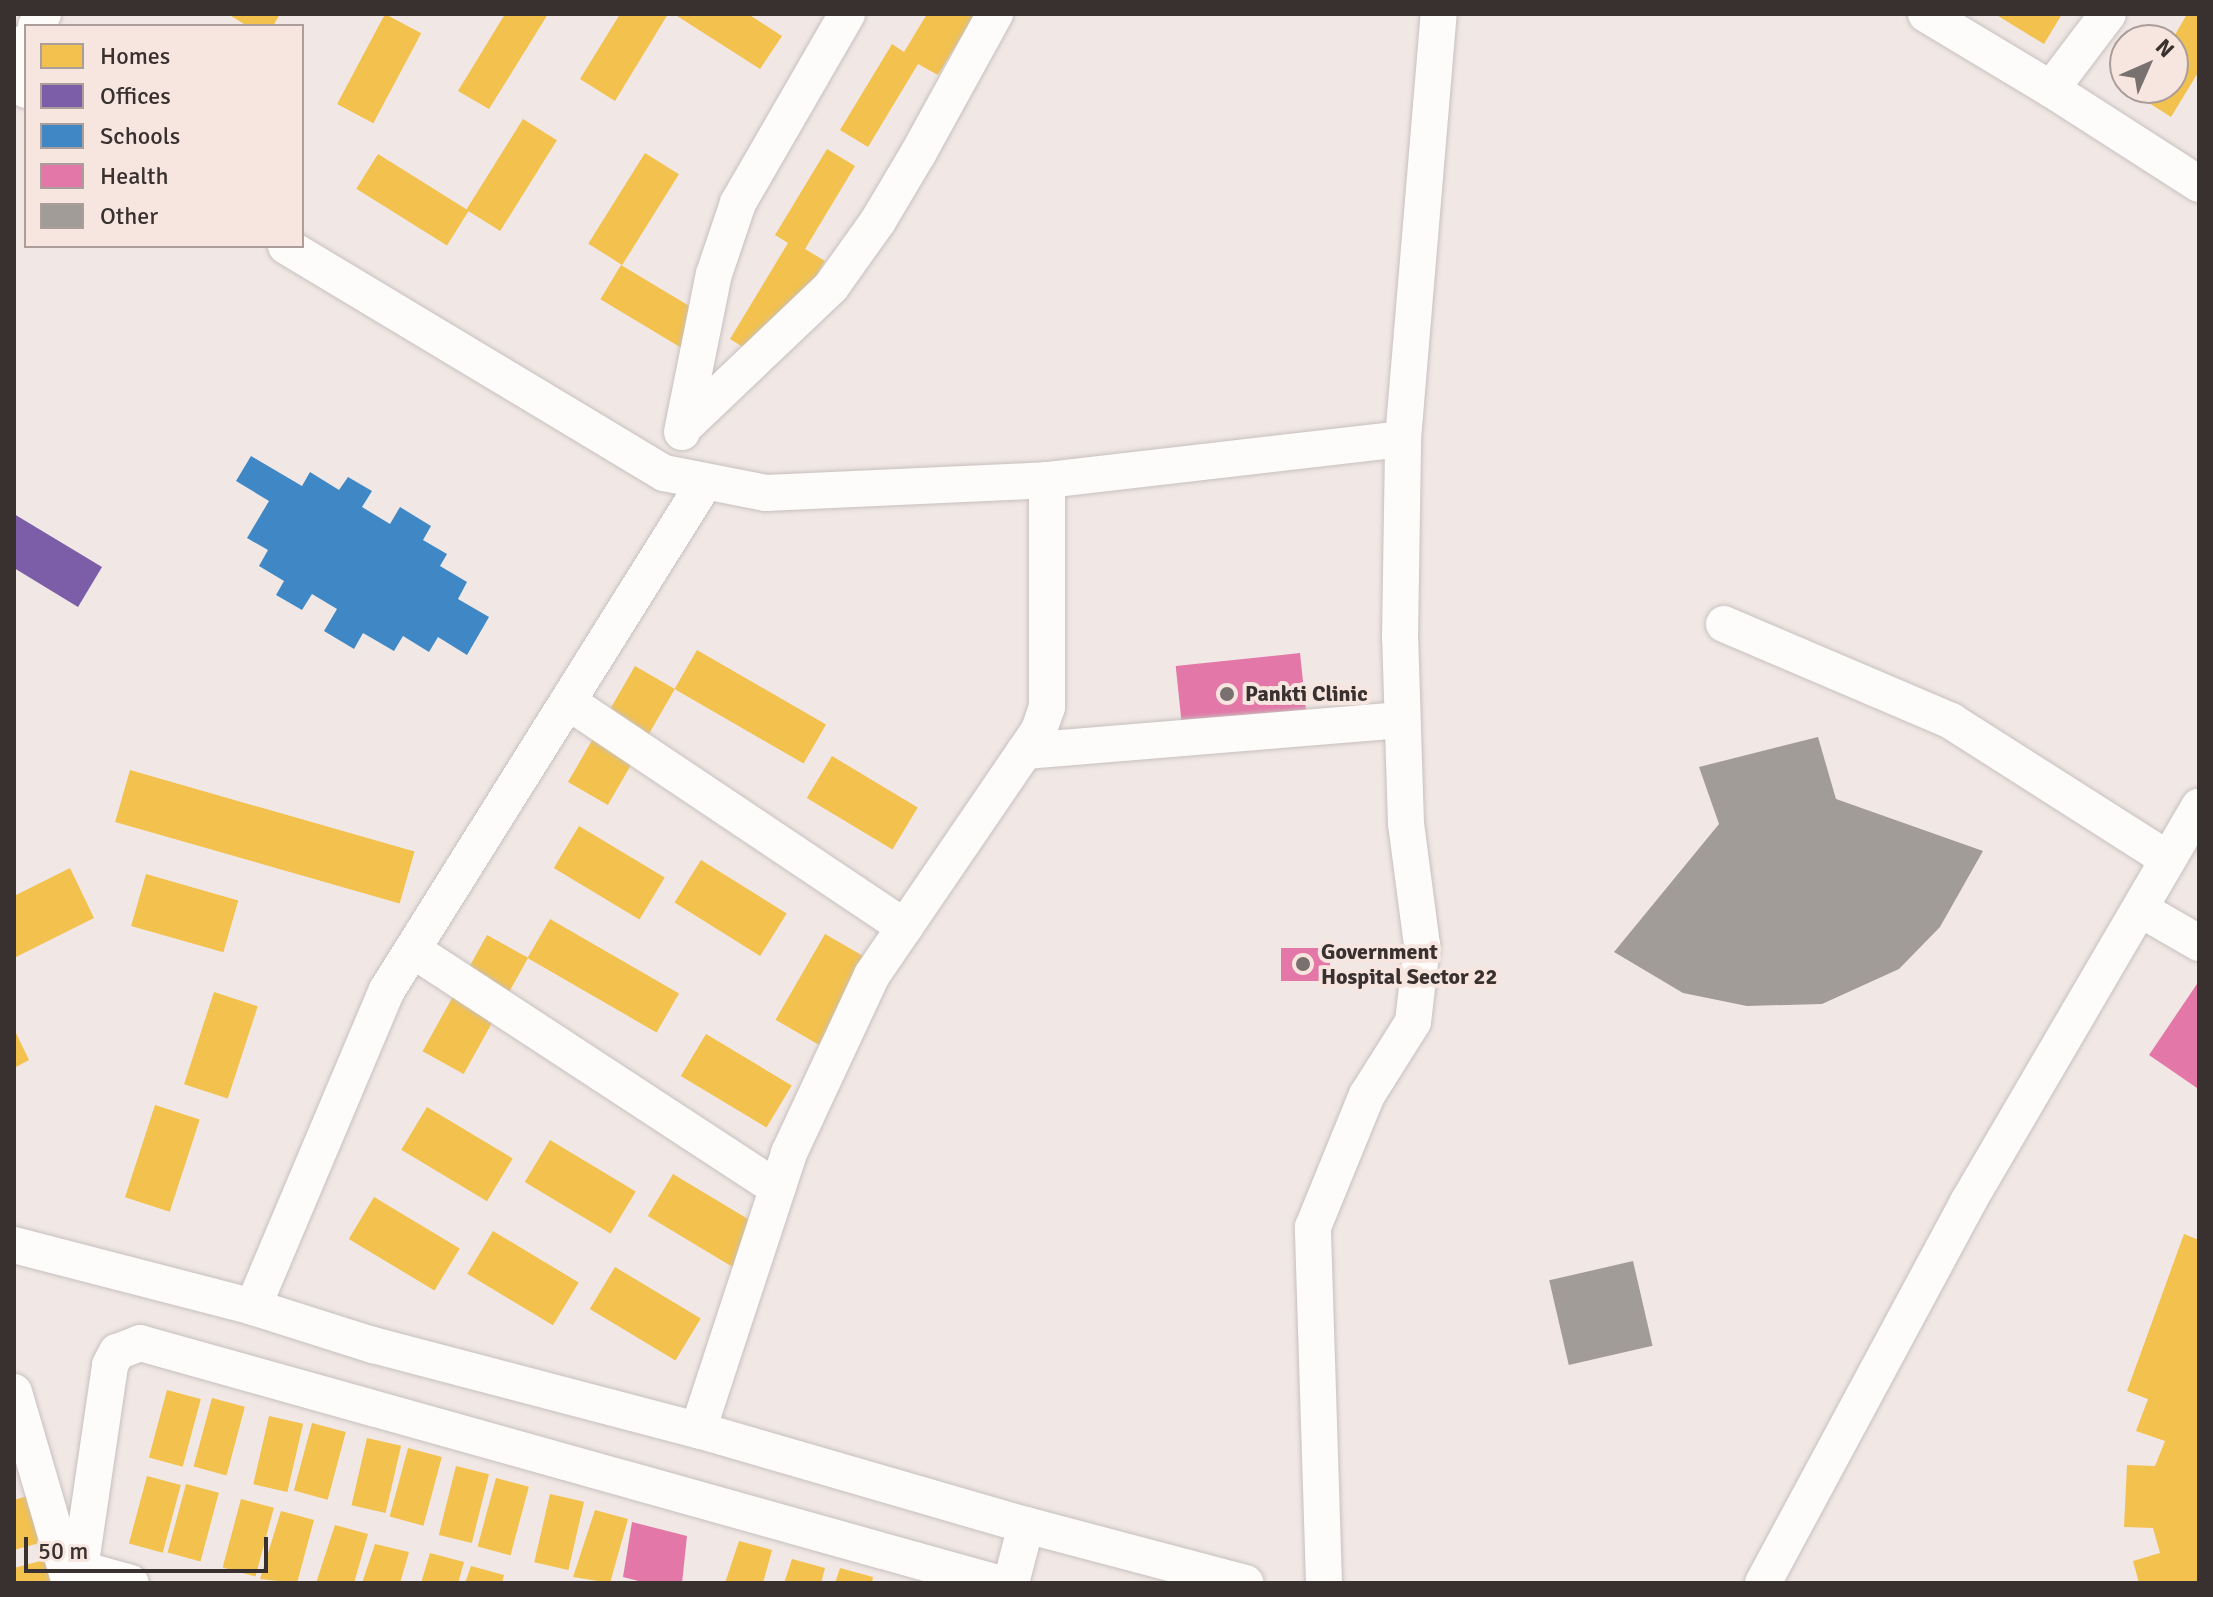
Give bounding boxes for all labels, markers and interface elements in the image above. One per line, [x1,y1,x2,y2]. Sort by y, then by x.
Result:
legend [24,24,304,248]
north arrow [2109,24,2189,104]
text: N [2150,33,2180,63]
text: Homes [100,41,170,71]
text: Offices [100,81,171,111]
text: Schools [100,121,180,151]
text: Health [100,161,169,191]
text: Other [100,201,158,231]
place label: Pankti Clinic [1245,681,1368,707]
marker: Pankti Clinic [1216,683,1238,705]
place label: Government Hospital Sector 22 [1321,938,1497,990]
marker: Government Hospital Sector 22 [1292,953,1314,975]
scale bar [28,1521,272,1571]
text: 50 m [38,1536,88,1566]

